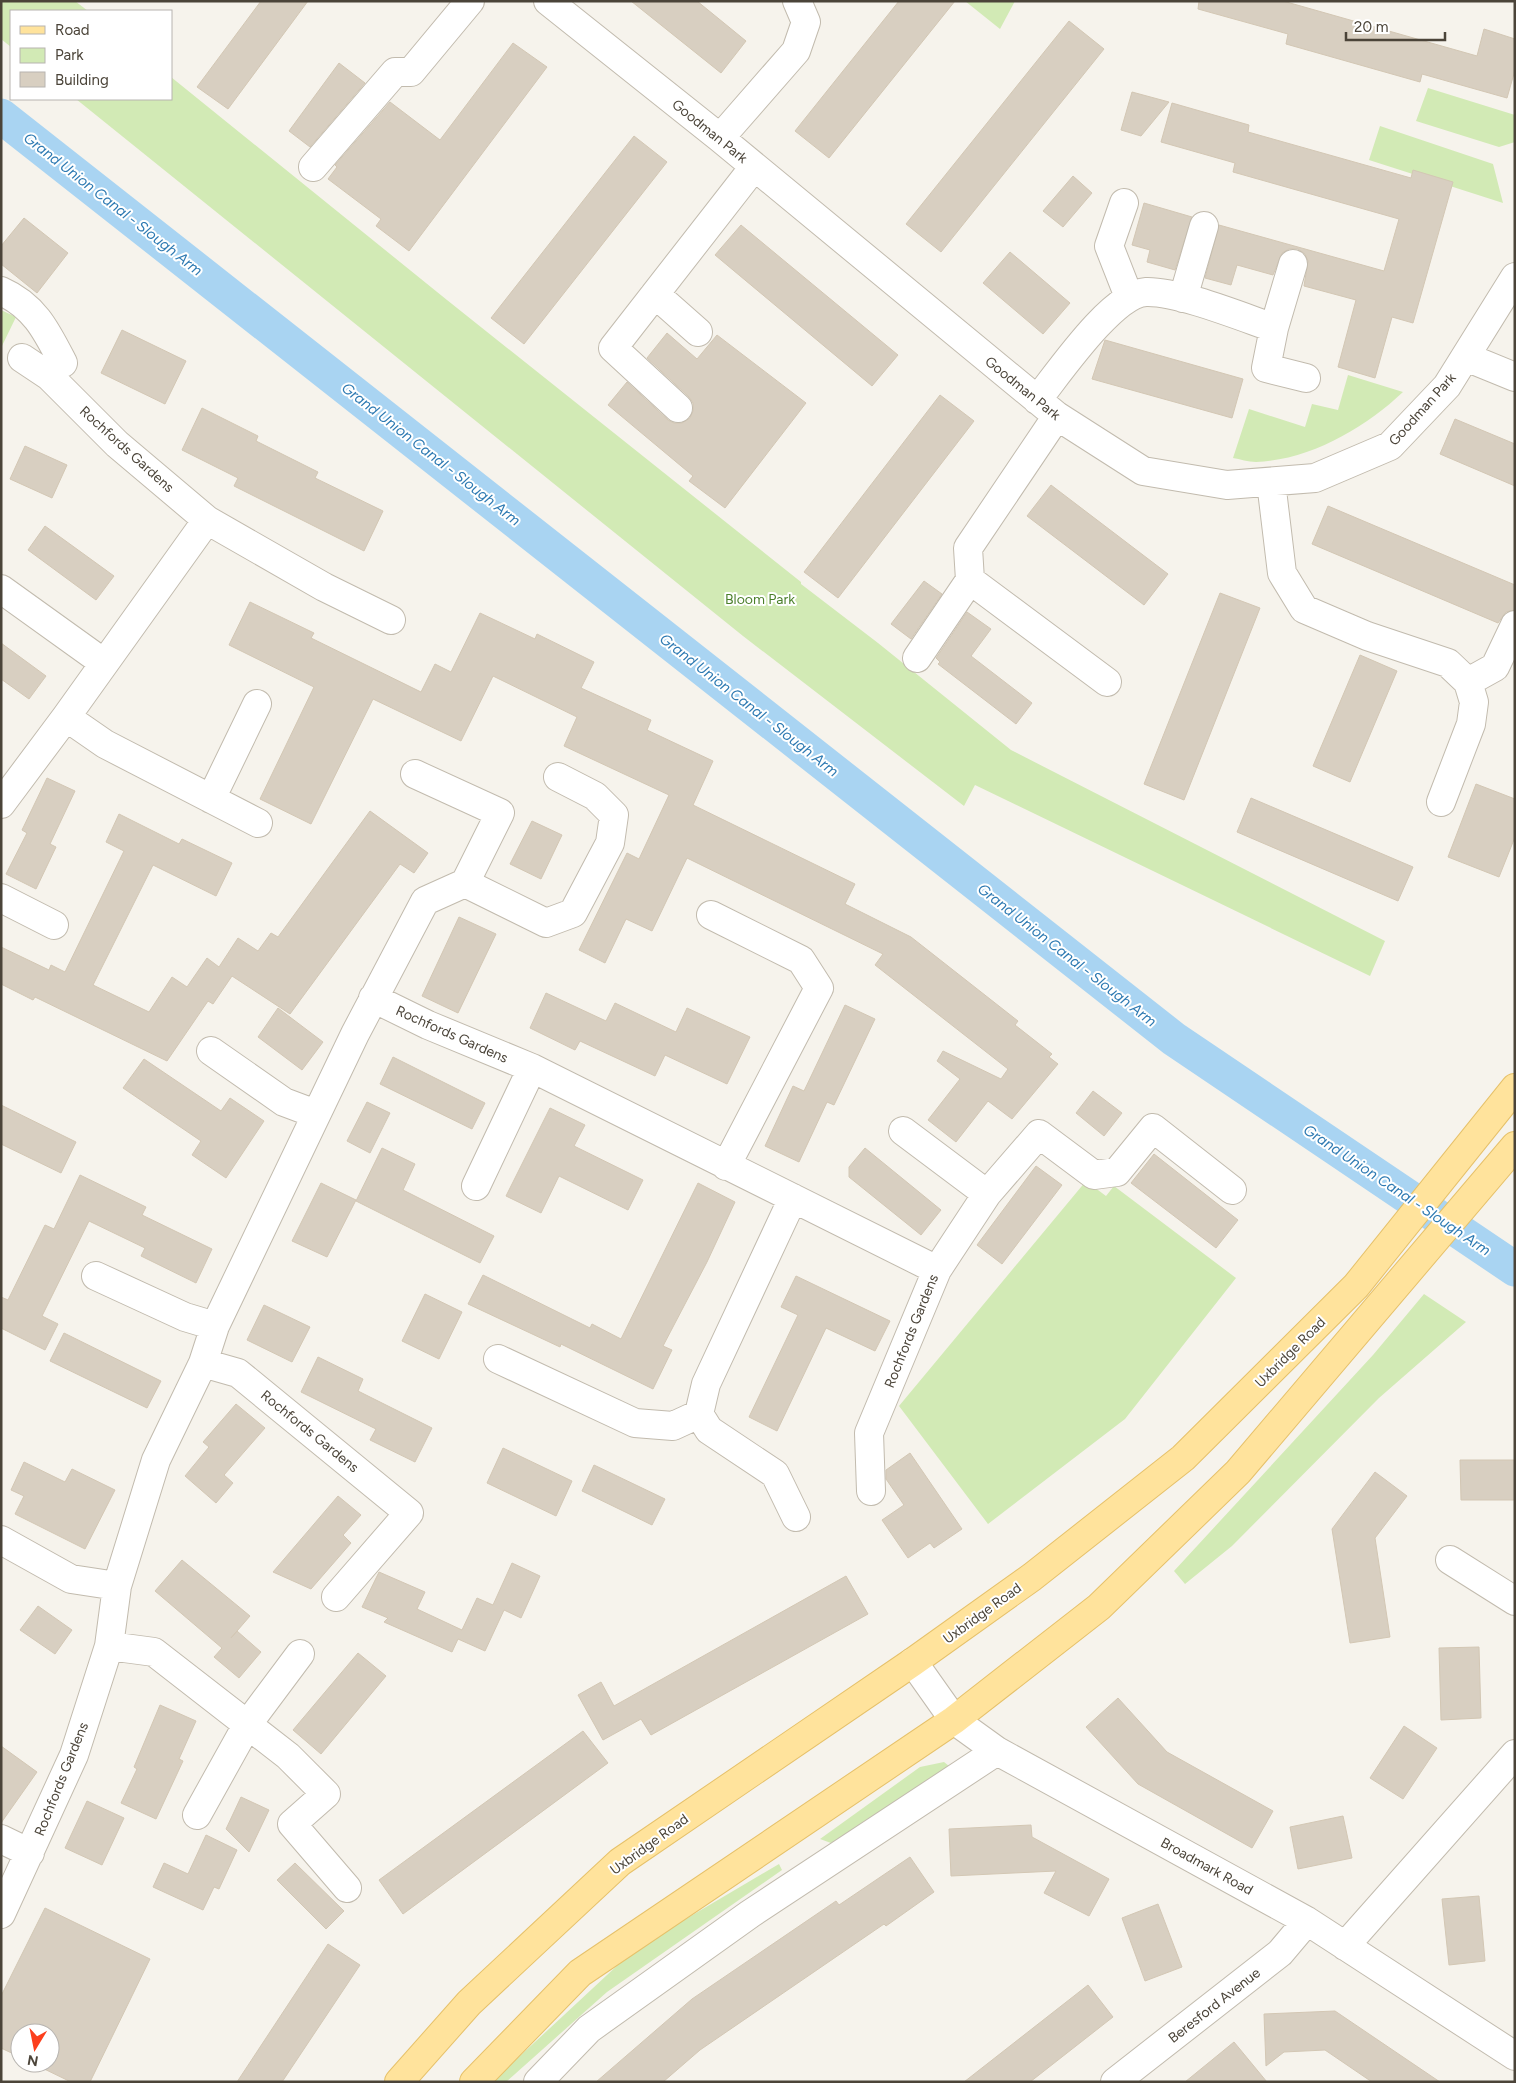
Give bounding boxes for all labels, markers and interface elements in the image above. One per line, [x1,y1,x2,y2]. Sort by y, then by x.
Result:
legend [10,10,172,100]
scale bar [1346,10,1445,42]
text: 20 m [1354,18,1388,36]
text: Road [55,21,90,39]
text: Park [55,46,84,64]
text: Building [55,71,109,89]
street label: Goodman Park [669,96,751,167]
water label: Grand Union Canal - Slough Arm [20,129,206,280]
street label: Goodman Park [982,353,1064,424]
street label: Goodman Park [1385,369,1460,449]
water label: Grand Union Canal - Slough Arm [338,379,524,530]
street label: Rochfords Gardens [76,403,177,496]
park label: Bloom Park [725,591,795,608]
water label: Grand Union Canal - Slough Arm [656,630,842,781]
water label: Grand Union Canal - Slough Arm [974,880,1160,1031]
street label: Rochfords Gardens [393,1002,511,1067]
water label: Grand Union Canal - Slough Arm [1300,1121,1494,1260]
street label: Rochfords Gardens [881,1272,942,1391]
street label: Uxbridge Road [1252,1314,1329,1391]
street label: Rochfords Gardens [257,1387,362,1476]
street label: Uxbridge Road [940,1579,1025,1647]
street label: Rochfords Gardens [31,1720,92,1839]
street label: Uxbridge Road [607,1810,692,1878]
street label: Broadmark Road [1158,1834,1256,1899]
street label: Beresford Avenue [1165,1964,1264,2047]
north arrow [10,2023,60,2073]
text: N [26,2051,40,2070]

